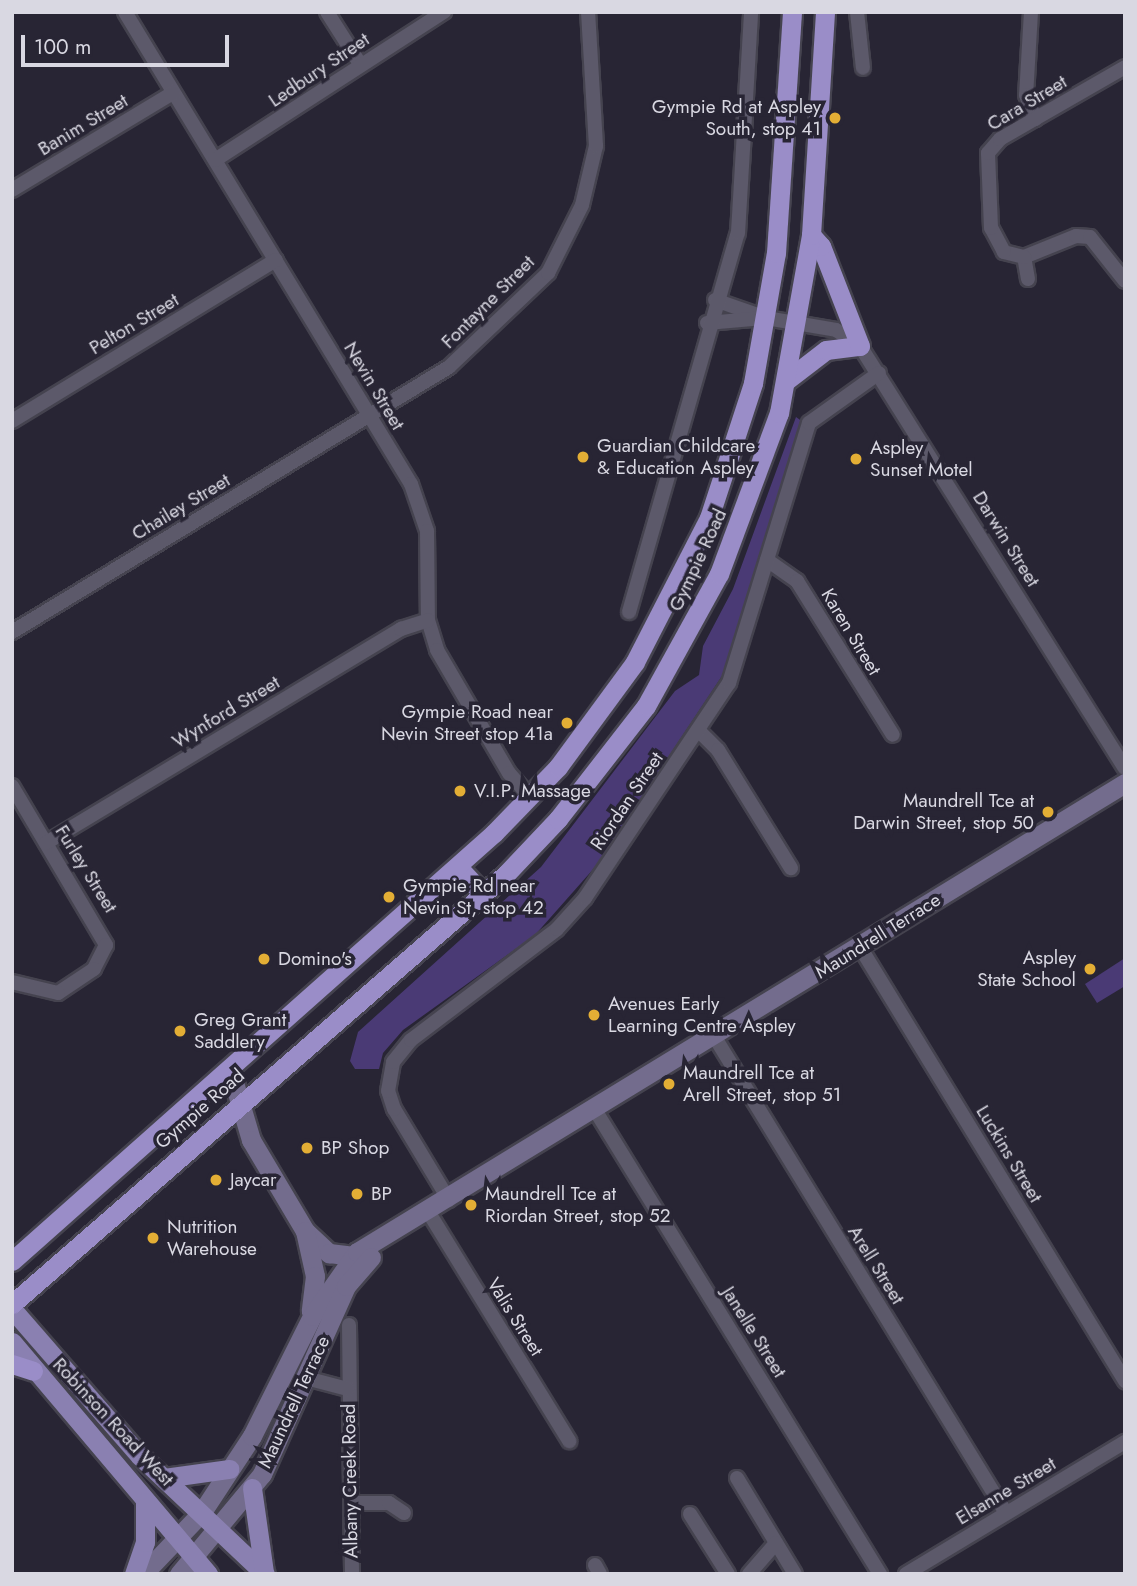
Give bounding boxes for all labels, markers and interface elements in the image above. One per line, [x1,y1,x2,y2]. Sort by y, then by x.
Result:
scale bar [24,21,233,65]
street label: Ledbury Street [264,28,374,112]
text: 100 m [34,32,91,62]
street label: Cara Street [983,70,1071,136]
street label: Banim Street [34,89,132,161]
place label: Gympie Rd at Aspley South, stop 41 [652,96,821,140]
marker: Gympie Rd at Aspley South, stop 41 [827,110,843,126]
street label: Fontayne Street [437,251,539,353]
street label: Pelton Street [85,288,183,360]
street label: Nevin Street [339,338,409,434]
place label: Guardian Childcare & Education Aspley [597,435,755,479]
place label: Aspley Sunset Motel [870,437,973,481]
marker: Guardian Childcare & Education Aspley [575,449,591,465]
marker: Aspley Sunset Motel [848,451,864,467]
street label: Chailey Street [128,469,234,545]
street label: Darwin Street [968,487,1044,591]
street label: Gympie Road [664,505,732,615]
street label: Karen Street [816,585,886,679]
street label: Wynford Street [168,671,284,753]
place label: Gympie Road near Nevin Street stop 41a [381,701,553,745]
marker: Gympie Road near Nevin Street stop 41a [559,715,575,731]
street label: Riordan Street [586,748,668,854]
place label: V.I.P. Massage [474,780,591,802]
marker: V.I.P. Massage [452,783,468,799]
place label: Maundrell Tce at Darwin Street, stop 50 [853,790,1034,834]
marker: Maundrell Tce at Darwin Street, stop 50 [1040,804,1056,820]
street label: Furley Street [50,821,122,917]
place label: Gympie Rd near Nevin St, stop 42 [403,875,544,919]
street label: Maundrell Terrace [811,888,945,984]
marker: Gympie Rd near Nevin St, stop 42 [381,889,397,905]
place label: Aspley State School [977,947,1076,991]
place label: Domino's [278,948,352,970]
marker: Domino's [256,951,272,967]
marker: Aspley State School [1082,961,1098,977]
place label: Avenues Early Learning Centre Aspley [608,993,796,1037]
marker: Avenues Early Learning Centre Aspley [586,1007,602,1023]
place label: Greg Grant Saddlery [194,1009,286,1053]
marker: Greg Grant Saddlery [172,1023,188,1039]
place label: Maundrell Tce at Arell Street, stop 51 [683,1062,841,1106]
street label: Gympie Road [151,1064,249,1154]
marker: Maundrell Tce at Arell Street, stop 51 [661,1076,677,1092]
street label: Luckins Street [971,1101,1047,1207]
place label: BP Shop [321,1137,389,1159]
marker: BP Shop [299,1140,315,1156]
place label: Jaycar [230,1169,276,1191]
marker: Jaycar [208,1172,224,1188]
place label: BP [371,1183,392,1205]
place label: Maundrell Tce at Riordan Street, stop 52 [485,1183,671,1227]
marker: BP [349,1186,365,1202]
marker: Maundrell Tce at Riordan Street, stop 52 [463,1197,479,1213]
place label: Nutrition Warehouse [167,1216,257,1260]
street label: Arell Street [843,1222,909,1308]
marker: Nutrition Warehouse [145,1230,161,1246]
street label: Valis Street [482,1274,548,1360]
street label: Janelle Street [717,1282,791,1382]
street label: Maundrell Terrace [253,1332,335,1472]
street label: Robinson Road West [48,1353,178,1491]
street label: Albany Creek Road [337,1403,363,1559]
street label: Elsanne Street [952,1452,1060,1530]

